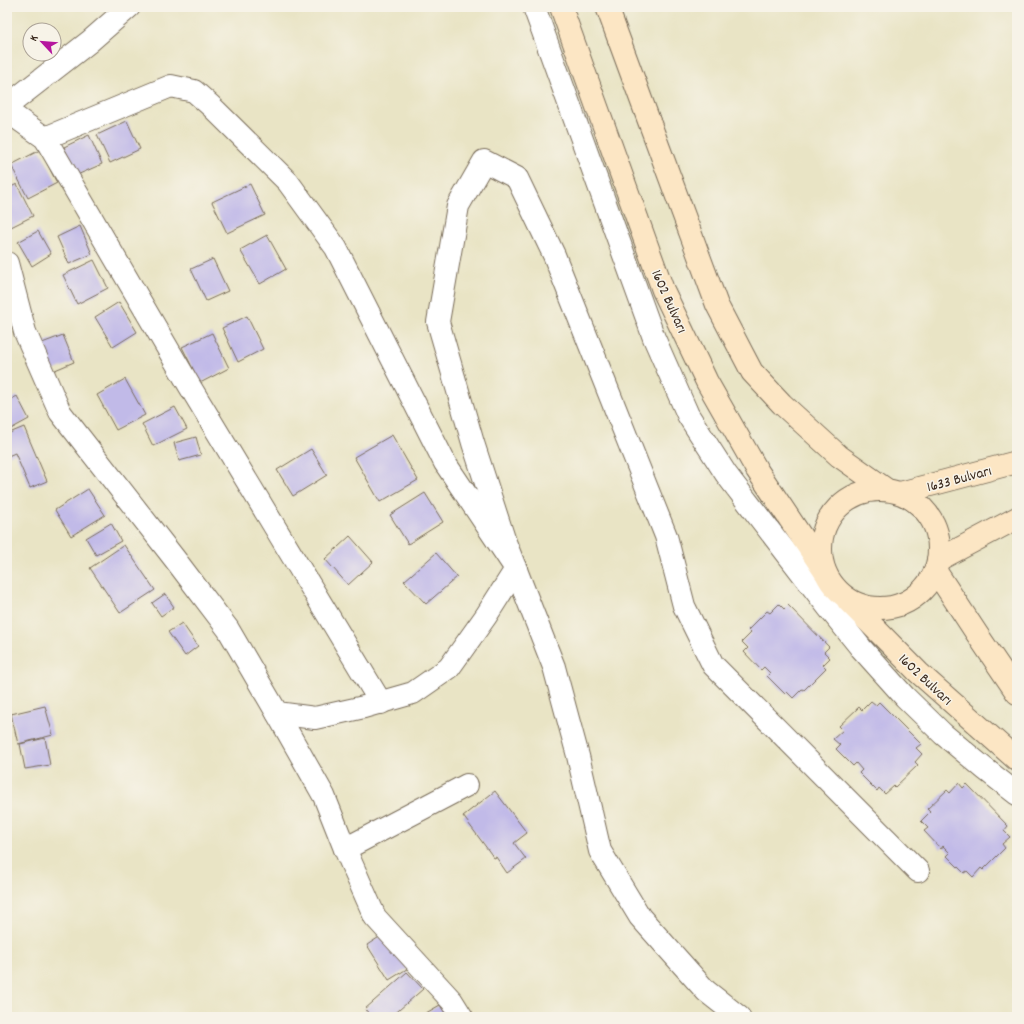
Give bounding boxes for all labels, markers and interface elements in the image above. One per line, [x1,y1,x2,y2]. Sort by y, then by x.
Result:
north arrow [22,22,62,62]
text: K [27,33,43,44]
street label: 1602 Bulvarı [644,266,692,337]
street label: 1633 Bulvarı [925,461,995,499]
street label: 1602 Bulvarı [892,649,957,712]

